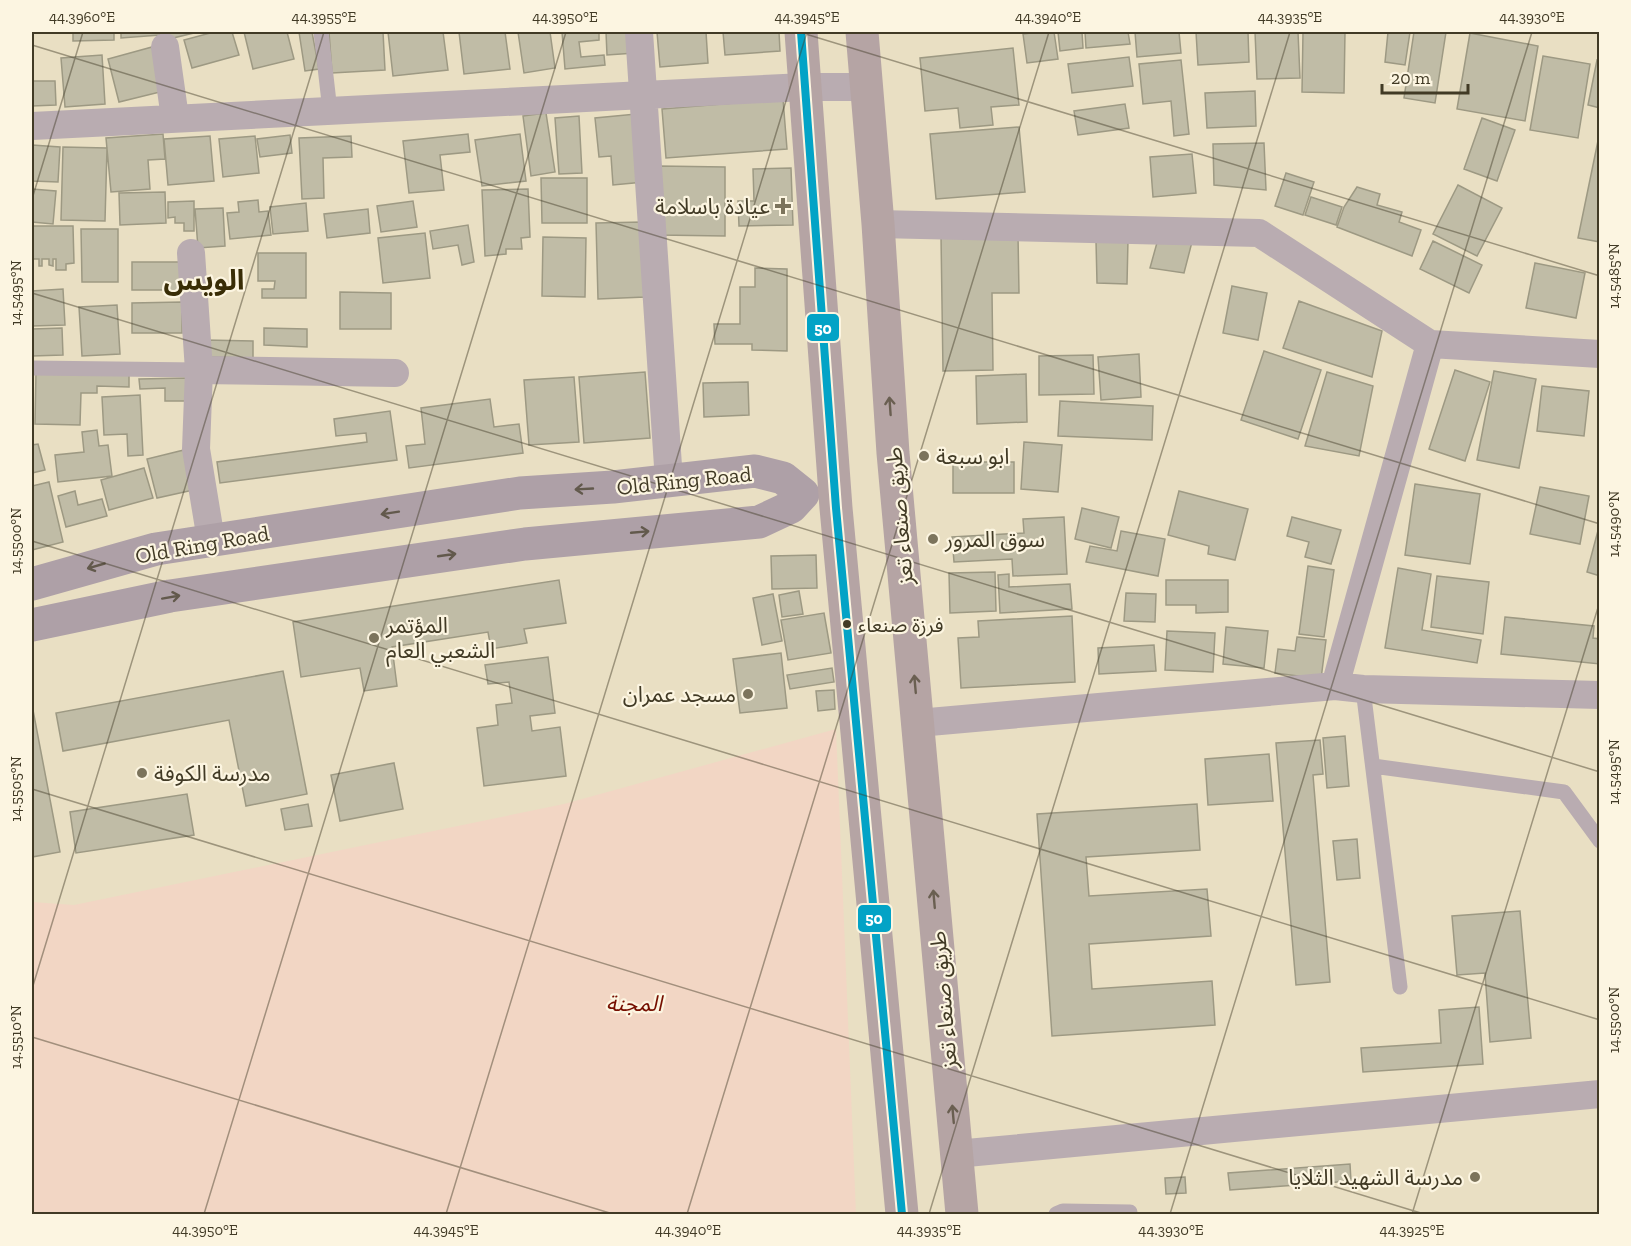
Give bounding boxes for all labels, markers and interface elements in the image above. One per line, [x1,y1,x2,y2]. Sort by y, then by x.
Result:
text: 44.3960°E [49,8,115,26]
text: 44.3955°E [292,8,357,26]
text: 44.3950°E [532,8,598,26]
text: 44.3945°E [774,8,840,26]
text: 44.3940°E [1015,8,1081,26]
text: 44.3935°E [1258,8,1322,26]
text: 44.3930°E [1499,8,1565,26]
scale bar [1382,57,1468,95]
text: 20 m [1391,67,1431,89]
place label: عيادة باسلامة [655,193,770,220]
marker: عيادة باسلامة [774,197,792,215]
text: 14.5485°N [1605,243,1623,309]
text: 14.5495°N [7,260,25,326]
district label: الويس [164,264,244,297]
line badge: 50 [806,313,840,342]
text: 50 [814,319,832,338]
one-way arrow [884,397,895,417]
place label: ابو سبعة [936,443,1009,470]
street label: طريق صنعاء تعز [880,446,919,587]
marker: ابو سبعة [917,449,931,463]
street label: Old Ring Road [615,460,753,501]
one-way arrow [574,484,594,495]
text: 14.5490°N [1605,491,1623,557]
one-way arrow [381,507,401,518]
text: 14.5500°N [7,508,25,574]
street label: Old Ring Road [133,519,271,570]
one-way arrow [630,526,650,537]
place label: سوق المرور [944,526,1045,553]
marker: سوق المرور [926,532,940,546]
one-way arrow [437,550,456,561]
one-way arrow [86,561,105,572]
one-way arrow [161,591,180,602]
place label: المؤتمر الشعبي العام [385,612,495,667]
place label: فرزة صنعاء [858,613,943,637]
marker: فرزة صنعاء [841,618,853,630]
marker: المؤتمر الشعبي العام [367,631,381,645]
one-way arrow [909,675,920,695]
place label: مسجد عمران [623,681,736,708]
marker: مسجد عمران [741,687,755,701]
text: 14.5495°N [1605,739,1623,805]
text: 14.5505°N [7,756,25,822]
place label: مدرسة الكوفة [154,760,271,787]
marker: مدرسة الكوفة [135,766,149,780]
one-way arrow [928,890,939,910]
line badge: 50 [857,904,892,933]
text: 50 [865,909,883,928]
street label: طريق صنعاء تعز [924,930,963,1071]
text: 14.5500°N [1605,987,1623,1053]
park label: المجنة [606,990,665,1017]
text: 14.5510°N [7,1005,25,1069]
one-way arrow [947,1105,958,1125]
place label: مدرسة الشهيد الثلايا [1288,1164,1463,1191]
marker: مدرسة الشهيد الثلايا [1468,1170,1482,1184]
text: 44.3950°E [172,1221,238,1239]
text: 44.3945°E [413,1221,479,1239]
text: 44.3940°E [655,1221,721,1239]
text: 44.3935°E [897,1221,961,1239]
text: 44.3930°E [1138,1221,1204,1239]
text: 44.3925°E [1380,1221,1445,1239]

